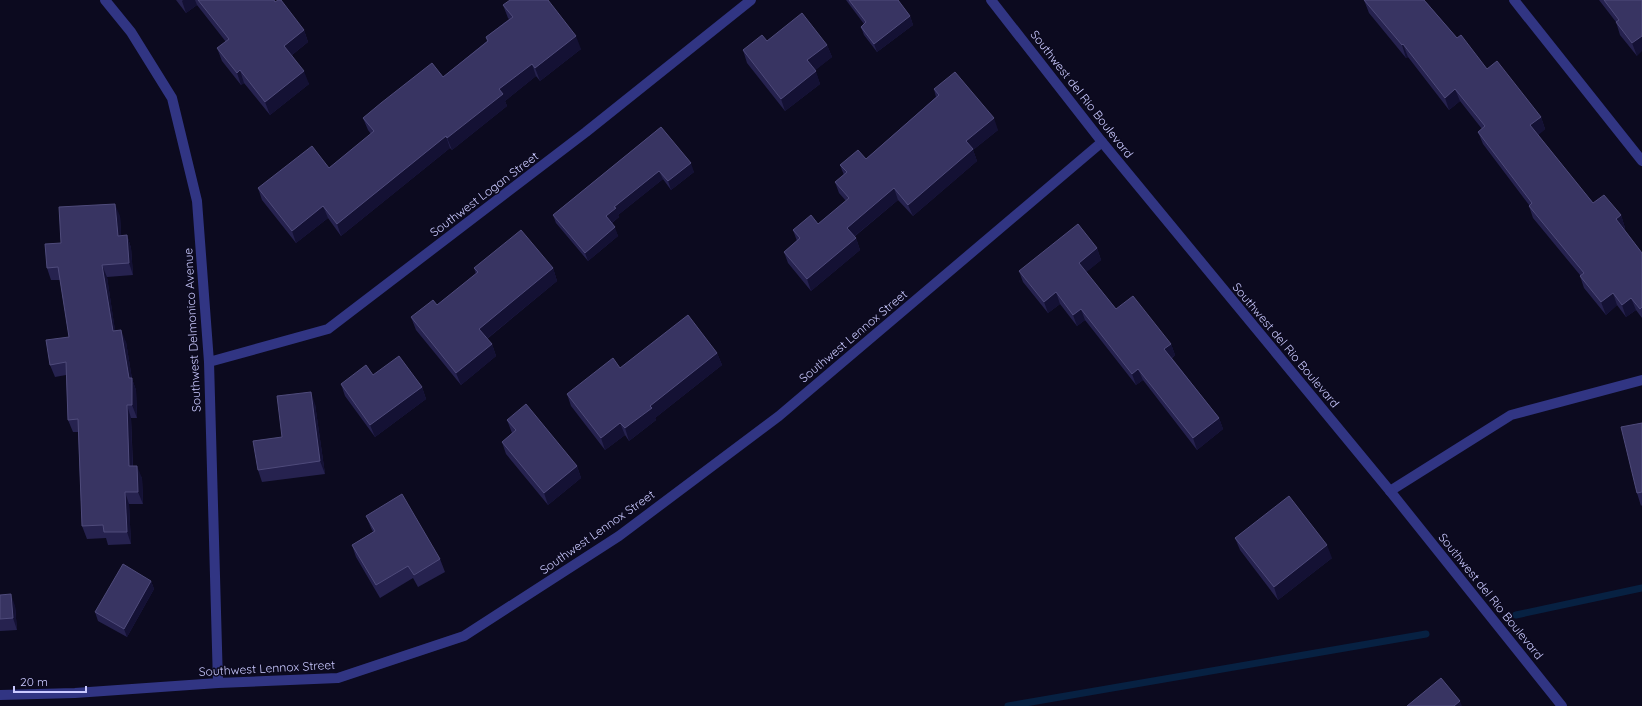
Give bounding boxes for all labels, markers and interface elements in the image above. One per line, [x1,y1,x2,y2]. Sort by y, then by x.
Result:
street label: Southwest del Rio Boulevard [1027,27,1137,161]
street label: Southwest Logan Street [427,148,541,240]
street label: Southwest Delmonico Avenue [180,247,204,412]
street label: Southwest del Rio Boulevard [1229,280,1343,410]
street label: Southwest Lennox Street [796,286,910,386]
street label: Southwest Lennox Street [537,487,657,577]
street label: Southwest del Rio Boulevard [1435,530,1547,662]
street label: Southwest Lennox Street [198,657,336,679]
scale bar [14,668,86,694]
text: 20 m [20,674,48,689]

